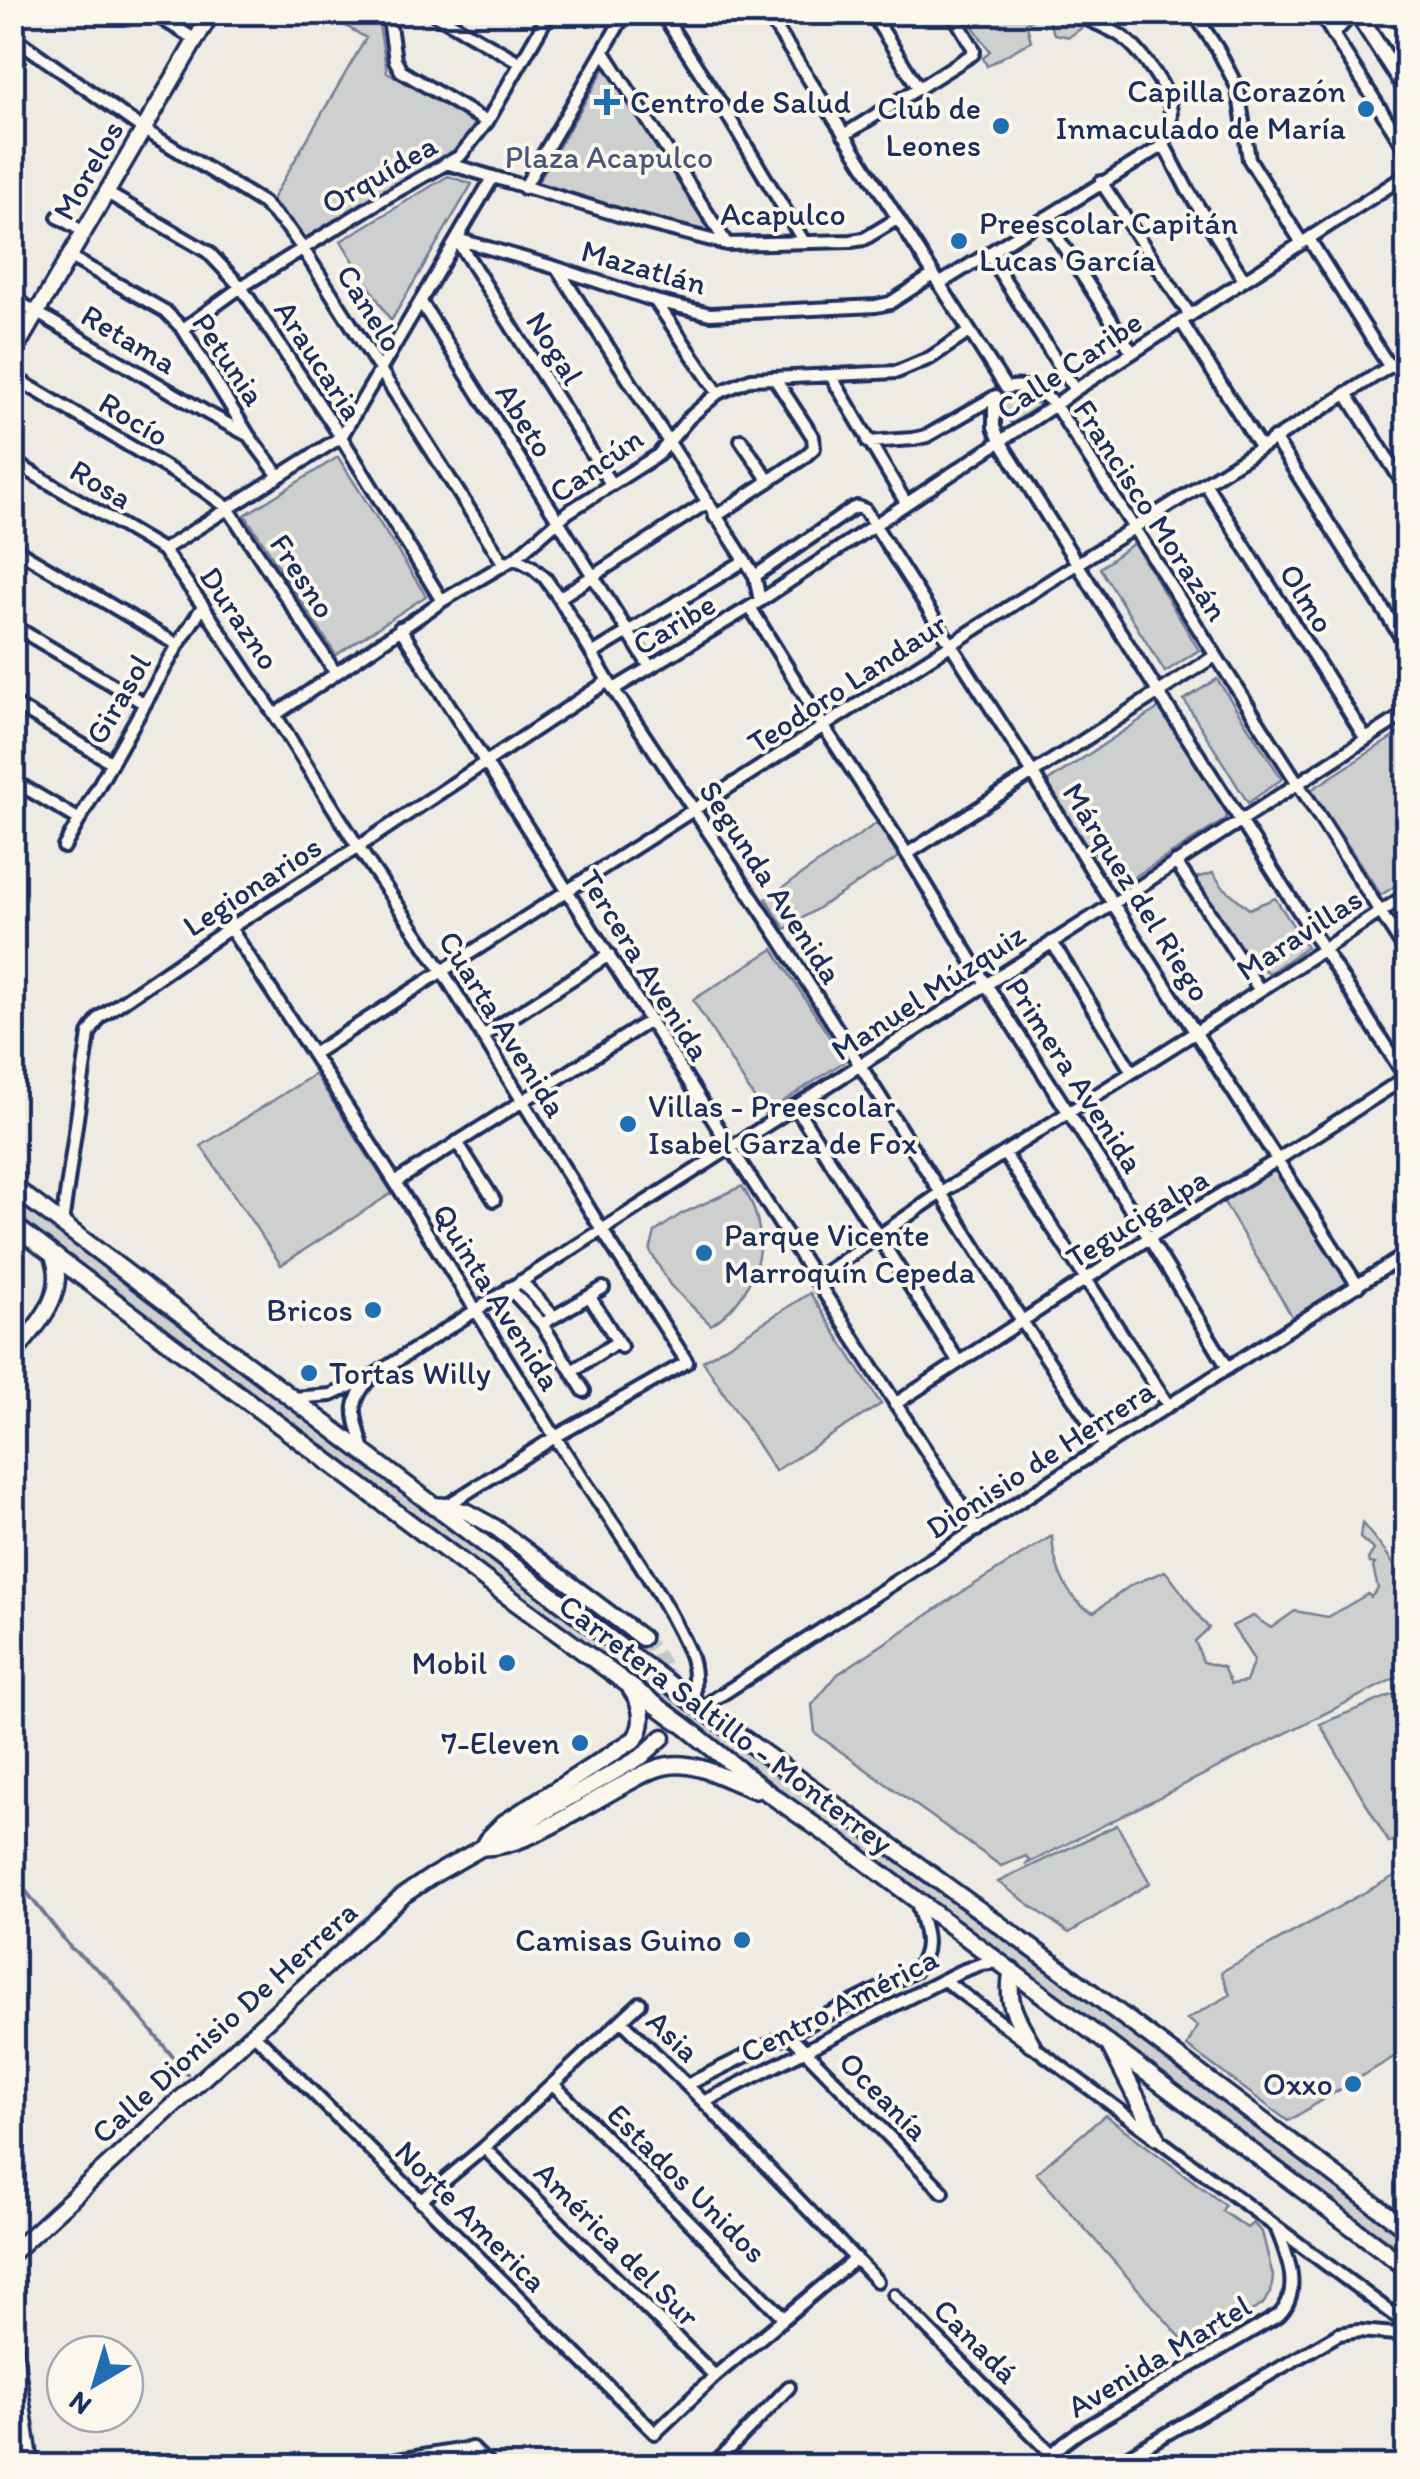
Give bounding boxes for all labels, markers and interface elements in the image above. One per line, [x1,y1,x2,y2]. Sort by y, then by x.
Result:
place label: Capilla Corazón Inmaculado de María [1056,72,1346,147]
place label: Centro de Salud [630,83,851,121]
marker: Centro de Salud [594,89,620,115]
place label: Club de Leones [877,89,981,164]
marker: Capilla Corazón Inmaculado de María [1355,98,1377,120]
street label: Morelos [44,113,132,227]
marker: Club de Leones [990,115,1012,137]
street label: Orquídea [314,126,444,222]
park label: Plaza Acapulco [505,138,713,176]
street label: Acapulco [720,195,846,233]
place label: Preescolar Capitán Lucas García [979,204,1238,279]
marker: Preescolar Capitán Lucas García [948,230,970,252]
street label: Mazatlán [577,231,711,303]
street label: Canelo [328,257,412,359]
street label: Araucaria [266,293,372,427]
street label: Retama [74,296,184,382]
street label: Calle Caribe [989,302,1149,428]
street label: Nogal [518,304,592,392]
street label: Petunia [184,305,274,413]
street label: Abeto [488,376,562,464]
street label: Rocío [92,383,176,455]
street label: Francisco Morazán [1065,392,1237,628]
street label: Cancún [542,419,650,511]
street label: Rosa [63,451,139,517]
street label: Fresno [262,527,344,625]
street label: Olmo [1271,556,1343,640]
street label: Durazno [192,559,288,677]
street label: Caribe [626,584,722,664]
street label: Teodoro Landaur [740,604,954,762]
street label: Girasol [77,647,159,751]
street label: Segunda Avenida [691,773,851,991]
street label: Márquez del Riego [1054,776,1220,1008]
street label: Legionarios [176,827,328,945]
street label: Tercera Avenida [571,862,719,1068]
street label: Maravillas [1229,879,1369,989]
street label: Manuel Múzquiz [824,915,1032,1069]
street label: Cuarta Avenida [431,924,576,1125]
street label: Primera Avenida [998,970,1153,1180]
place label: Villas - Preescolar Isabel Garza de Fox [648,1087,917,1162]
marker: Villas - Preescolar Isabel Garza de Fox [617,1113,639,1135]
street label: Tegucigalpa [1059,1159,1215,1277]
street label: Quinta Avenida [424,1196,570,1398]
place label: Parque Vicente Marroquín Cepeda [724,1216,976,1291]
marker: Parque Vicente Marroquín Cepeda [693,1242,715,1264]
place label: Bricos [266,1291,353,1329]
marker: Bricos [362,1299,384,1321]
place label: Tortas Willy [329,1354,491,1392]
marker: Tortas Willy [298,1362,320,1384]
street label: Dionisio de Herrera [919,1371,1162,1547]
street label: Carretera Saltillo - Monterrey [551,1586,901,1862]
place label: Mobil [412,1644,487,1682]
marker: Mobil [496,1652,518,1674]
place label: 7-Eleven [441,1724,560,1762]
marker: 7-Eleven [569,1732,591,1754]
street label: Calle Dionisio De Herrera [83,1892,365,2151]
place label: Camisas Guino [515,1921,722,1959]
marker: Camisas Guino [731,1929,753,1951]
street label: Centro América [734,1939,944,2071]
street label: Asia [639,2002,707,2070]
street label: Oceanía [831,2043,937,2149]
place label: Oxxo [1263,2065,1333,2103]
marker: Oxxo [1342,2073,1364,2095]
street label: Estados Unidos [599,2095,775,2271]
street label: Norte America [387,2132,555,2300]
street label: América del Sur [526,2153,708,2335]
street label: Avenida Martel [1060,2286,1258,2426]
street label: Canadá [925,2290,1027,2392]
north arrow [45,2334,145,2434]
text: N [62,2384,98,2423]

